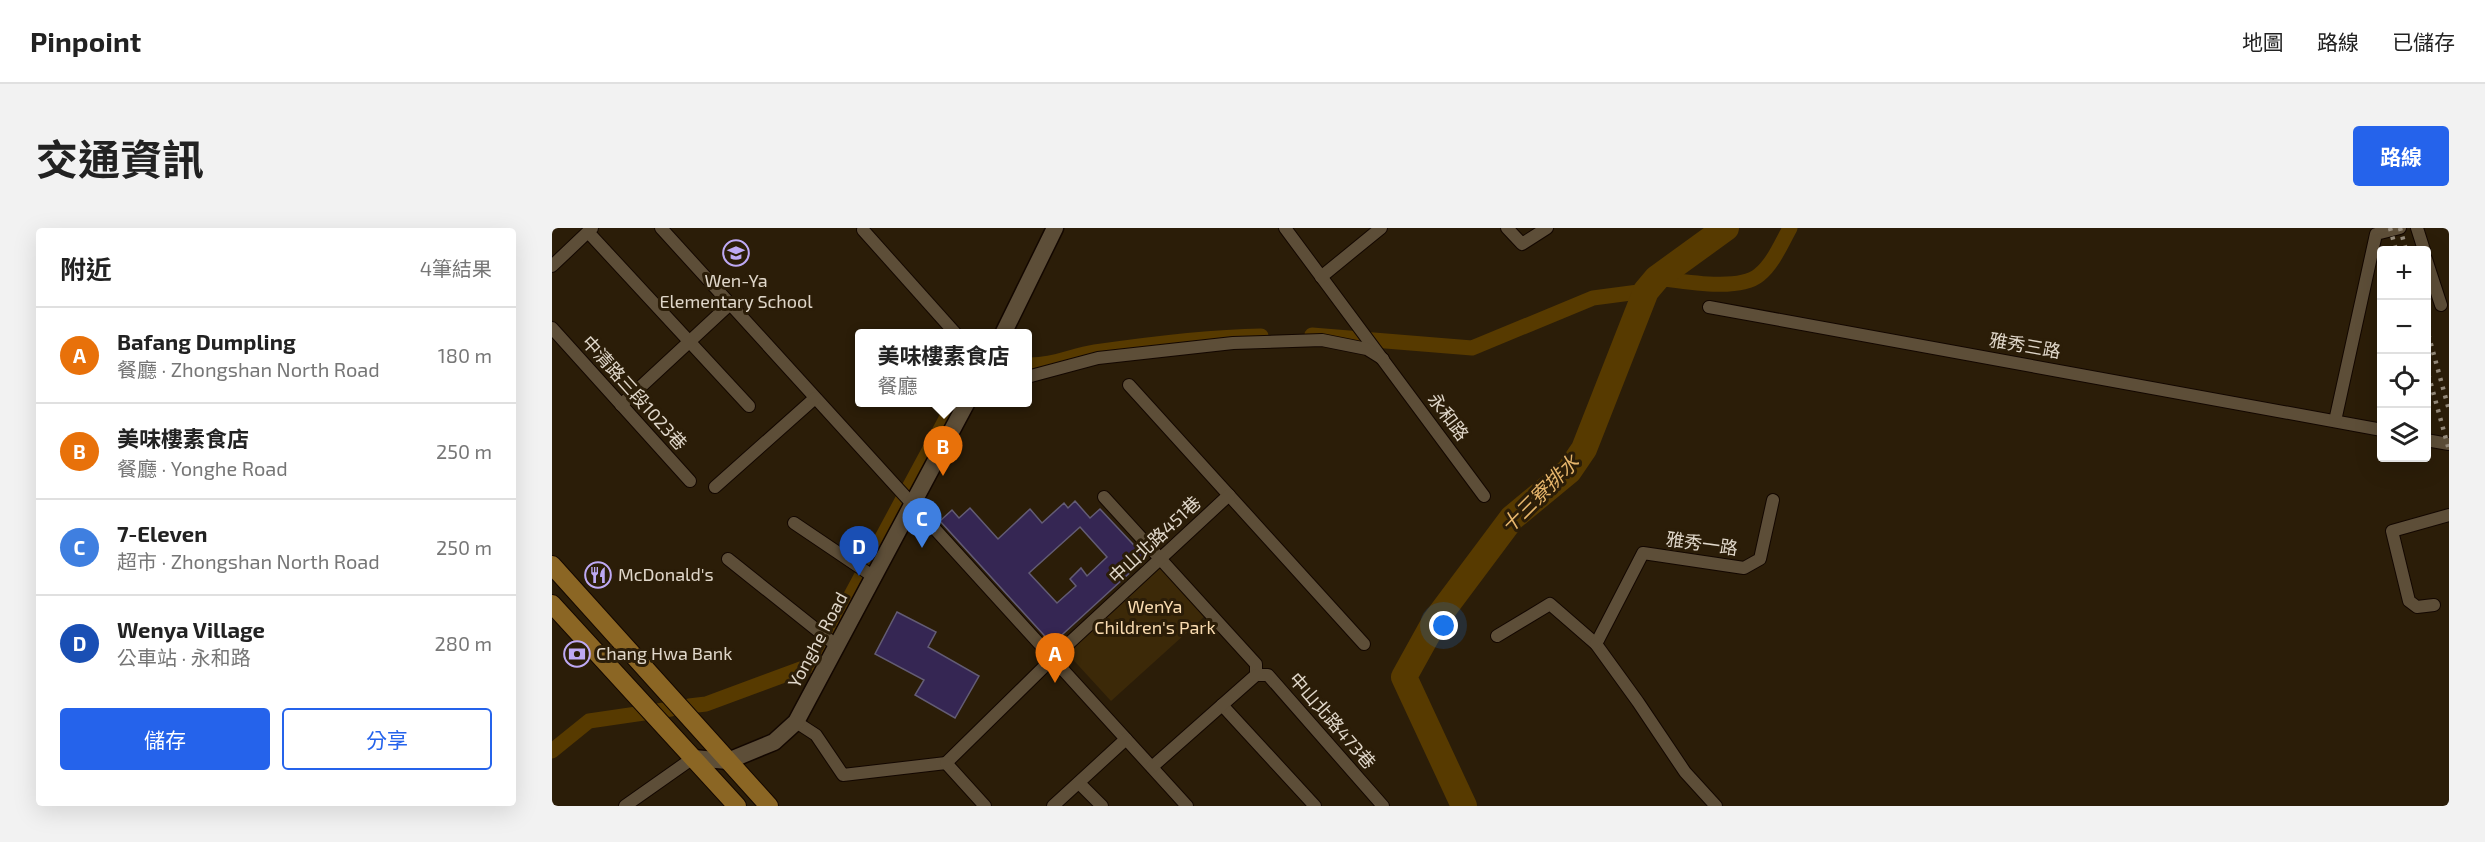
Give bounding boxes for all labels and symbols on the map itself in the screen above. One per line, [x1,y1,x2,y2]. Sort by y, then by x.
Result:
school or university icon: Wen-Ya Elementary School [721,238,751,268]
place label: Wen-Ya Elementary School [659,269,813,312]
street label: 雅秀三路 [1988,328,2063,362]
street label: 中清路三段1023巷 [578,331,692,454]
street label: 永和路 [1424,388,1474,445]
pin: B [924,426,962,476]
water label: 十三寮排水 [1495,449,1584,537]
street label: 中山北路451巷 [1104,491,1205,588]
pin: C [902,498,941,548]
pin: D [840,526,878,576]
street label: 雅秀一路 [1665,527,1739,559]
restaurant icon: McDonald's [583,560,613,590]
place label: McDonald's [618,563,714,585]
street label: Yonghe Road [783,588,852,691]
park label: WenYa Children's Park [1094,595,1216,638]
your location [1429,611,1458,640]
pin: A [1036,634,1074,683]
bank icon: Chang Hwa Bank [562,639,592,669]
place label: Chang Hwa Bank [596,642,732,664]
street label: 中山北路473巷 [1285,668,1381,773]

